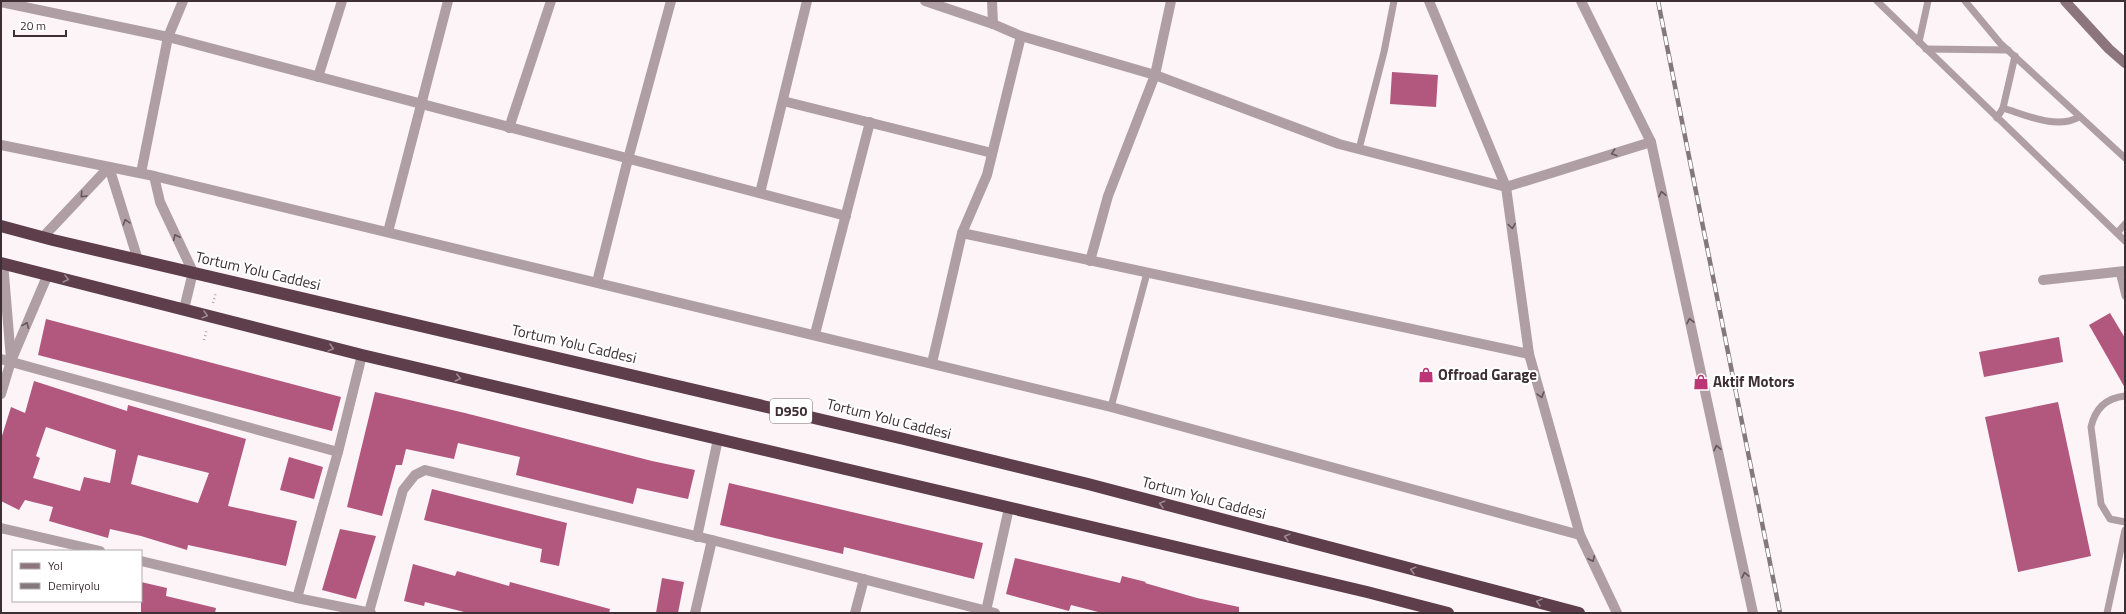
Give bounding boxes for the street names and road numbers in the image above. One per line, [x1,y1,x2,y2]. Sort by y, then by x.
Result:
street label: Tortum Yolu Caddesi [193,245,323,296]
street label: Tortum Yolu Caddesi [509,318,639,369]
street label: Tortum Yolu Caddesi [824,392,954,445]
road number: D950 [770,399,812,423]
street label: Tortum Yolu Caddesi [1139,470,1269,525]

